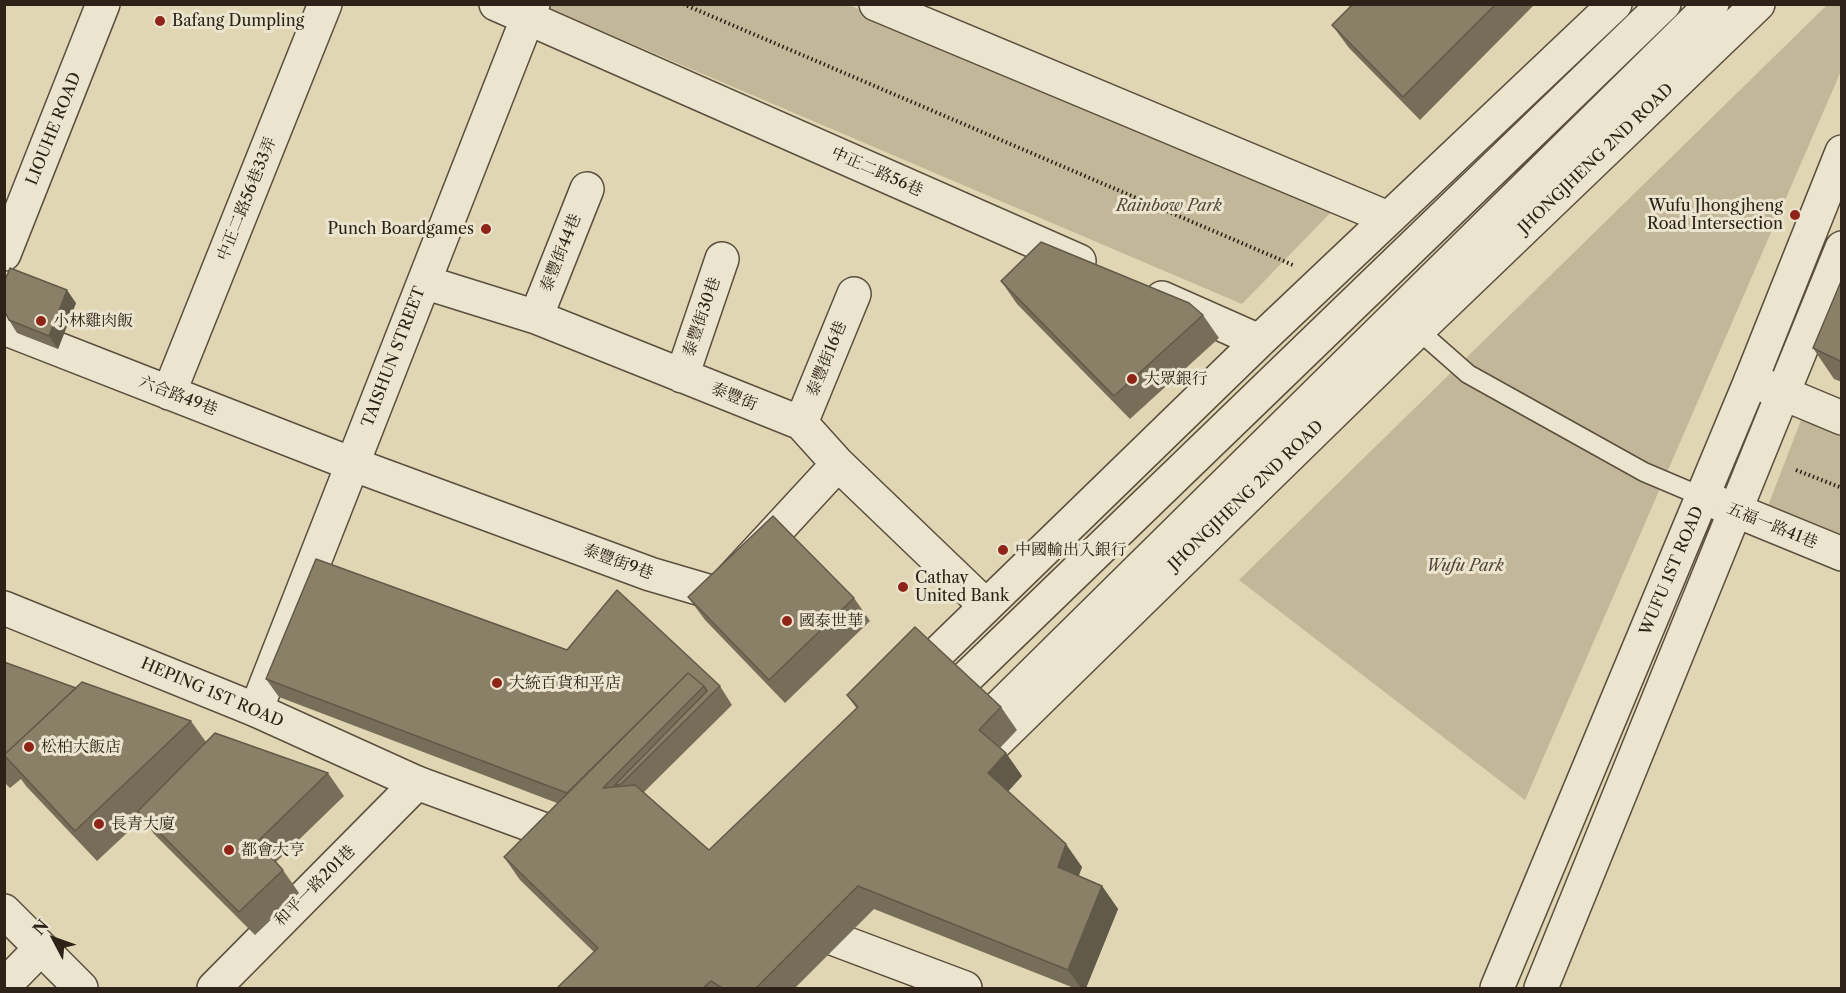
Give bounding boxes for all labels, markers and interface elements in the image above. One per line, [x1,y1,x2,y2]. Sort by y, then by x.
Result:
place label: Bafang Dumpling [172,11,304,31]
marker: Bafang Dumpling [153,14,167,28]
street label: LIOUHE ROAD [23,70,85,188]
street label: JHONGJHENG 2ND ROAD [1515,80,1677,238]
street label: 中正二路56巷33弄 [213,134,281,264]
street label: 中正二路56巷 [828,143,926,201]
park label: Rainbow Park [1116,196,1222,216]
place label: Wufu Jhongjheng Road Intersection [1647,196,1783,234]
marker: Wufu Jhongjheng Road Intersection [1788,208,1802,222]
street label: 泰豐街44巷 [537,211,585,295]
place label: Punch Boardgames [328,219,474,239]
marker: Punch Boardgames [479,222,493,236]
street label: 泰豐街30巷 [679,275,725,359]
street label: TAISHUN STREET [358,284,430,430]
place label: 小林雞肉飯 [53,311,133,331]
marker: 小林雞肉飯 [34,314,48,328]
street label: 泰豐街16巷 [803,318,851,400]
place label: 大眾銀行 [1144,369,1208,389]
street label: 六合路49巷 [136,372,220,420]
marker: 大眾銀行 [1125,372,1139,386]
street label: 泰豐街 [708,379,760,415]
street label: JHONGJHENG 2ND ROAD [1165,417,1327,575]
street label: 五福一路41巷 [1724,499,1820,553]
street label: WUFU 1ST ROAD [1636,503,1708,639]
street label: 泰豐街9巷 [580,540,656,584]
place label: 中國輸出入銀行 [1015,540,1127,560]
marker: 中國輸出入銀行 [996,543,1010,557]
park label: Wufu Park [1426,556,1504,576]
place label: Cathay United Bank [915,568,1009,606]
marker: Cathay United Bank [896,580,910,594]
place label: 國泰世華 [799,611,863,631]
marker: 國泰世華 [780,614,794,628]
street label: HEPING 1ST ROAD [138,654,286,732]
place label: 大統百貨和平店 [509,673,621,693]
marker: 大統百貨和平店 [490,676,504,690]
place label: 松柏大飯店 [41,737,121,757]
marker: 松柏大飯店 [22,740,36,754]
place label: 長青大廈 [111,814,175,834]
marker: 長青大廈 [92,817,106,831]
place label: 都會大亨 [241,840,305,860]
street label: 和平一路201巷 [271,842,359,930]
marker: 都會大亨 [222,843,236,857]
north arrow [24,909,84,969]
text: N [28,915,53,939]

